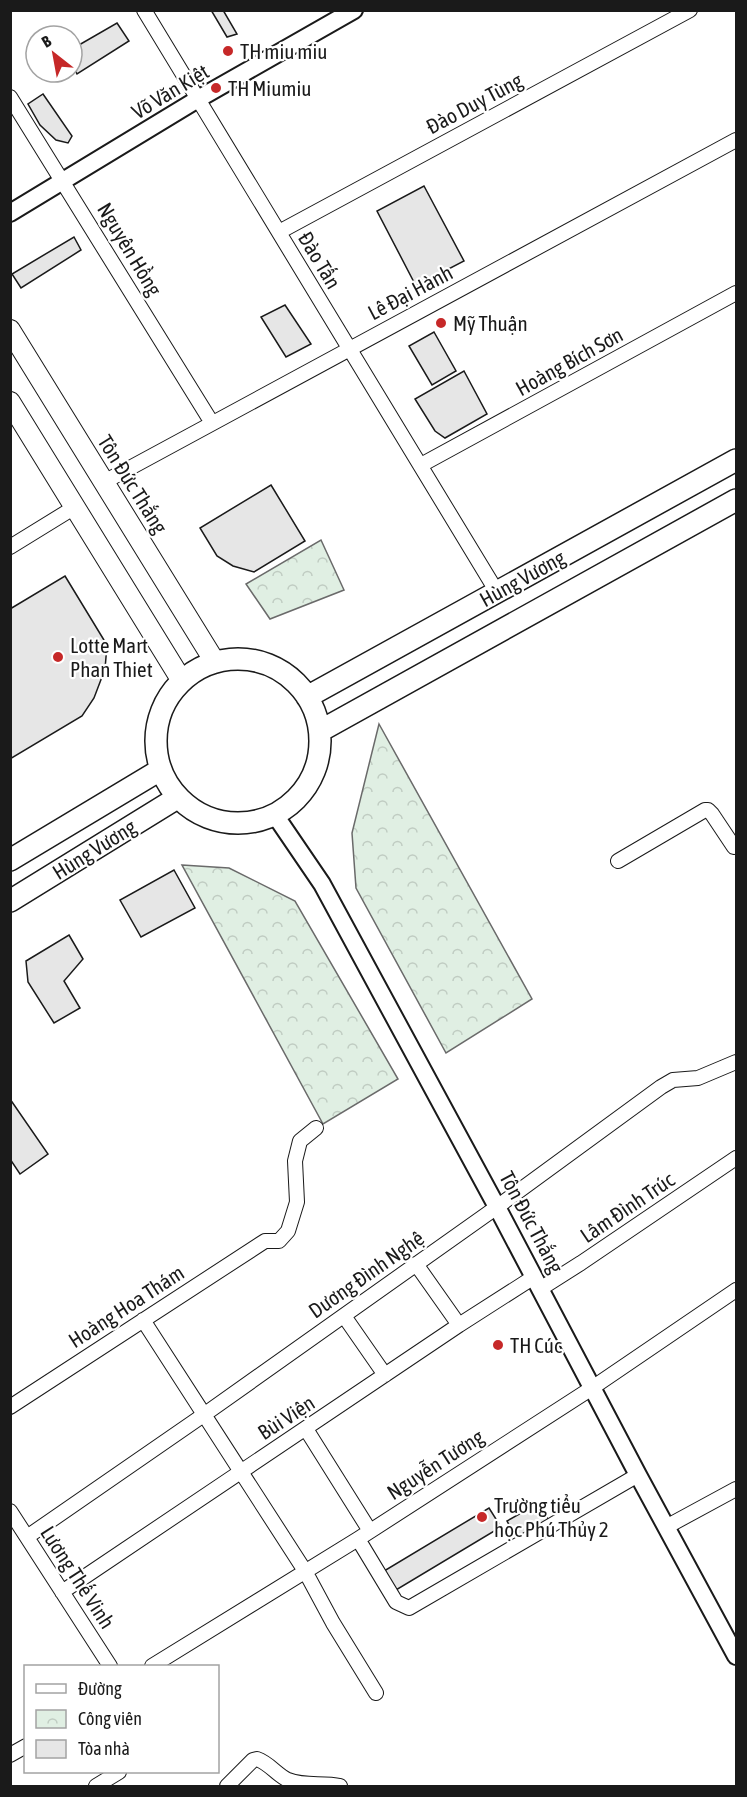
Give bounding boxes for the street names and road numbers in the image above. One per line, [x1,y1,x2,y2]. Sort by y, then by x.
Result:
street label: Võ Văn Kiệt [127,59,213,123]
street label: Đào Duy Tùng [422,68,526,138]
street label: Nguyên Hồng [93,198,167,300]
street label: Đào Tấn [294,227,346,293]
street label: Lê Đại Hành [364,260,456,324]
street label: Hoàng Bích Sơn [511,322,627,400]
street label: Tôn Đức Thắng [93,430,173,538]
street label: Hùng Vương [475,545,569,611]
street label: Hùng Vương [48,814,140,884]
street label: Tôn Đức Thắng [495,1167,569,1277]
street label: Lâm Đình Trúc [576,1167,679,1247]
street label: Dương Đình Nghệ [304,1225,428,1323]
street label: Hoàng Hoa Thám [64,1260,188,1352]
street label: Bùi Viện [253,1390,319,1444]
street label: Nguyễn Tương [382,1424,488,1504]
street label: Lương Thế Vinh [36,1521,120,1633]

